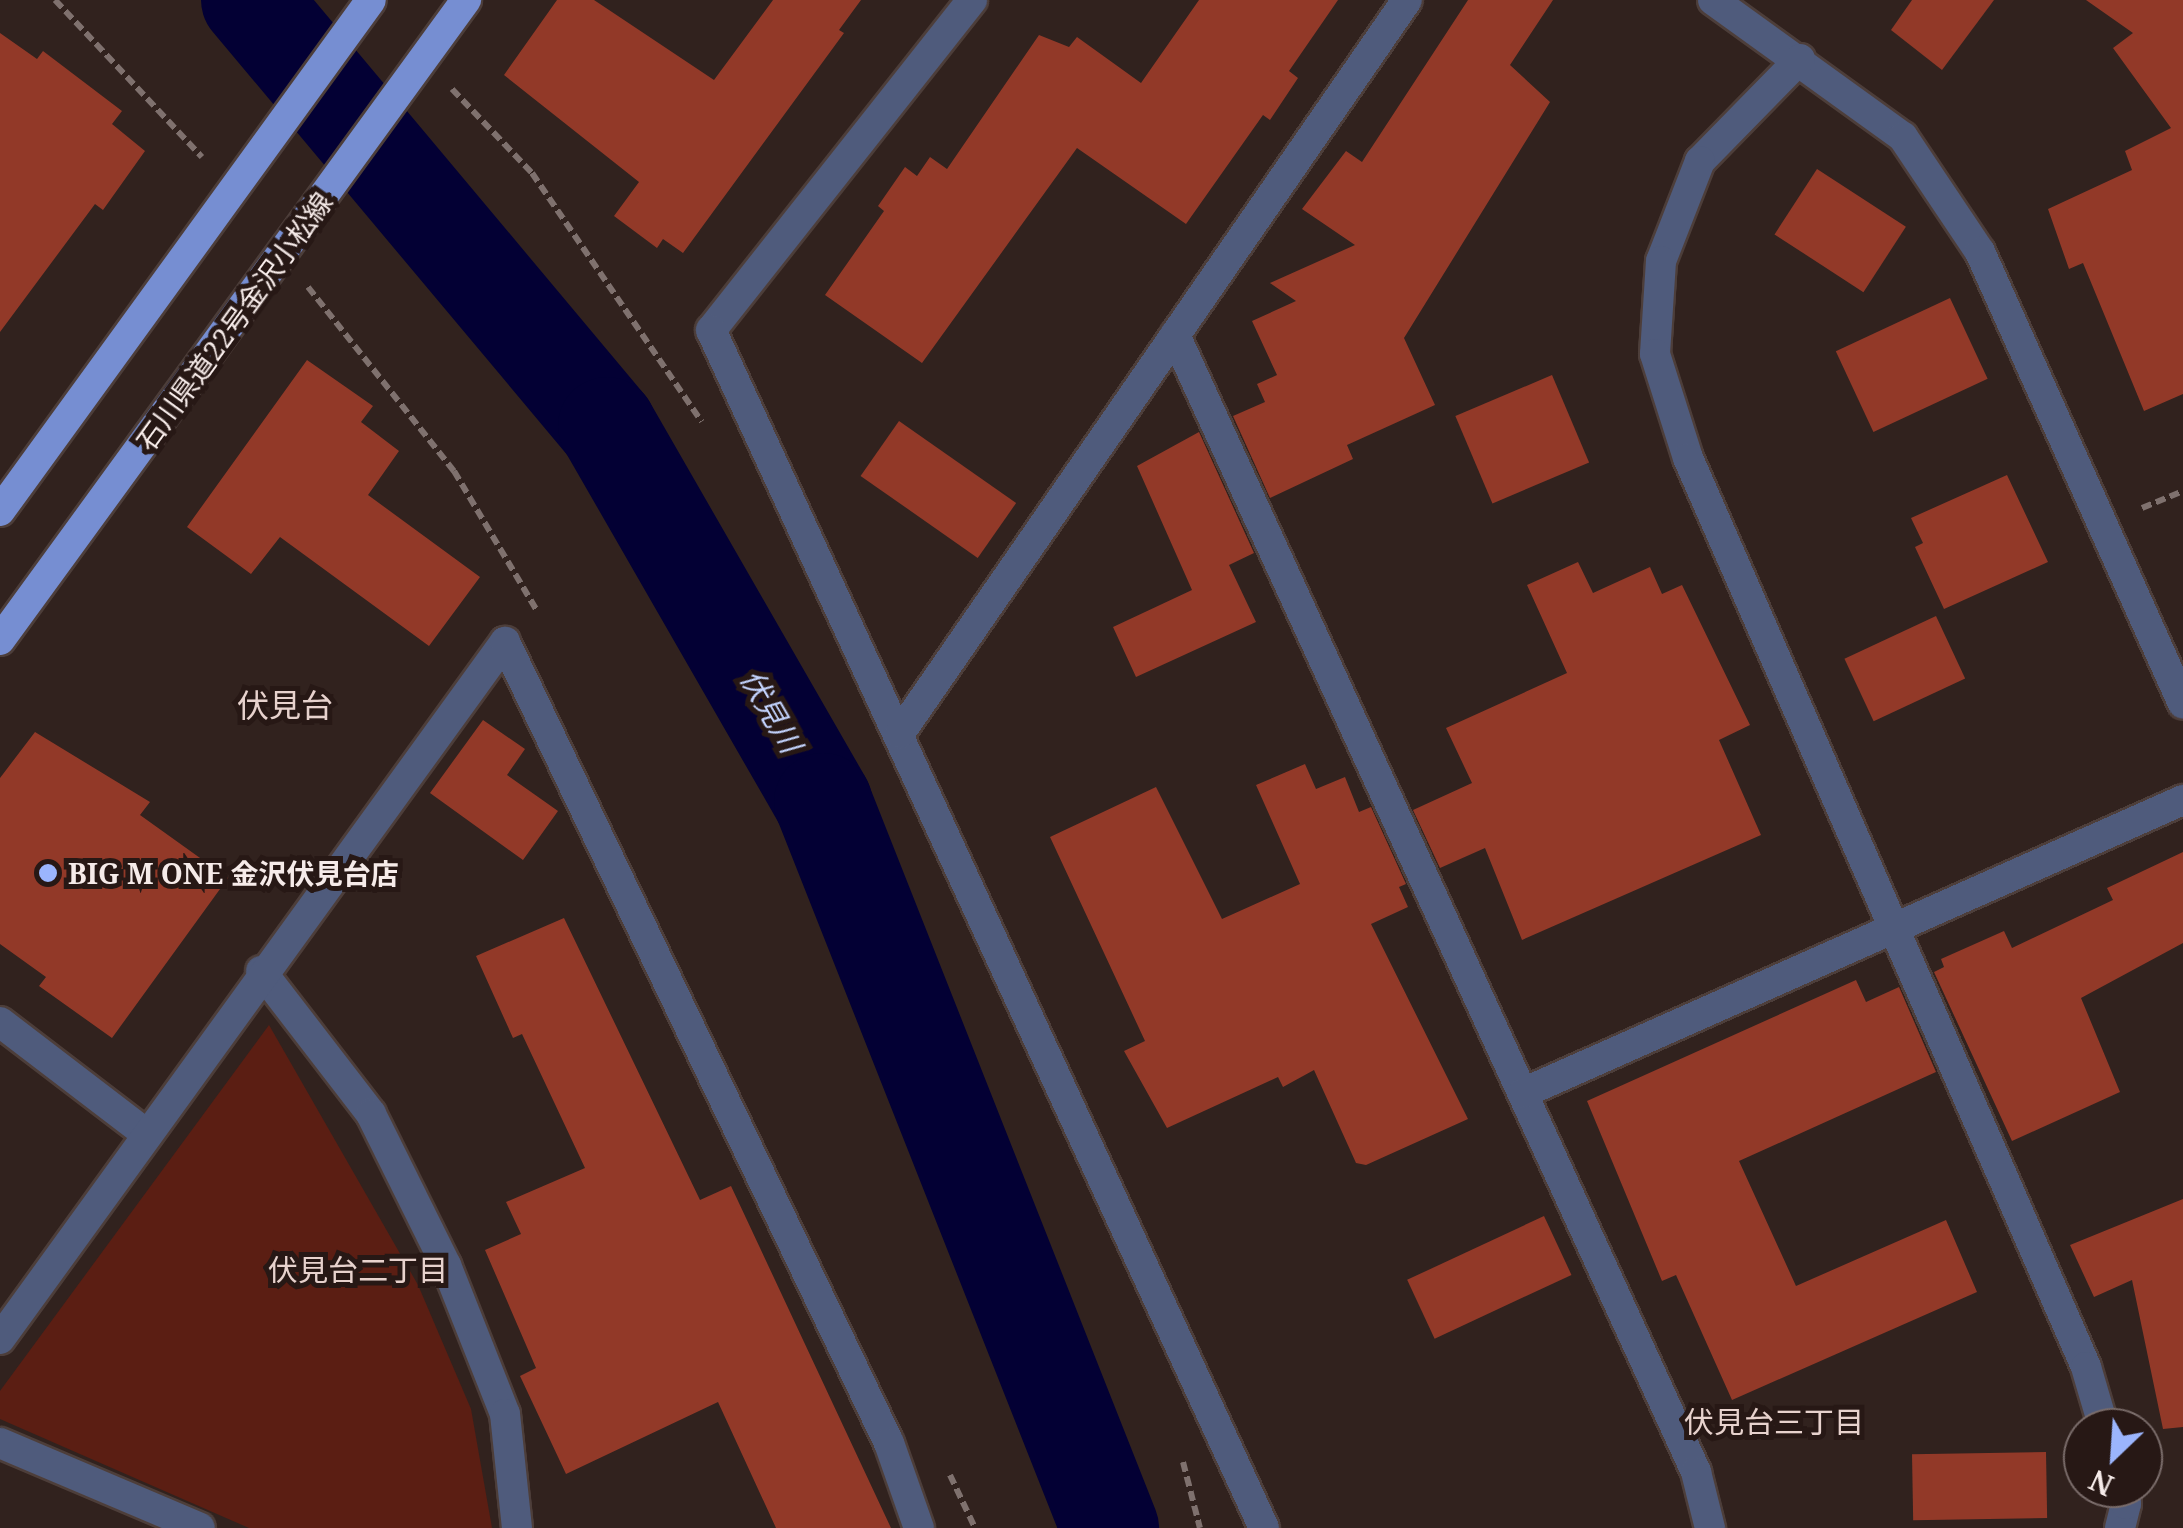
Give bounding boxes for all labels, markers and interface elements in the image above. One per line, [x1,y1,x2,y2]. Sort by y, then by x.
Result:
street label: 石川県道22号金沢小松線 [129,185,339,457]
water label: 伏見川 [733,663,809,759]
district label: 伏見台 [237,686,333,724]
place label: BIG M ONE 金沢伏見台店 [68,856,398,890]
marker: BIG M ONE 金沢伏見台店 [37,862,59,884]
district label: 伏見台二丁目 [268,1252,448,1288]
district label: 伏見台三丁目 [1684,1404,1864,1440]
north arrow [2063,1408,2163,1508]
text: N [2083,1461,2119,1505]

